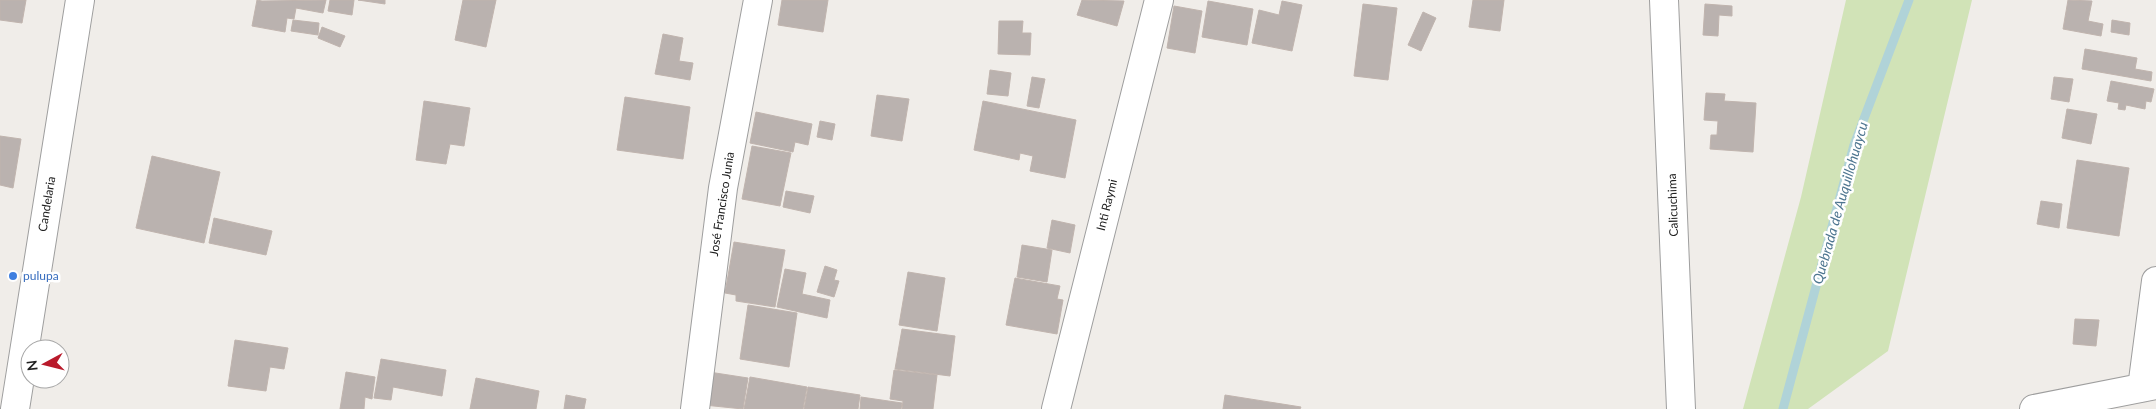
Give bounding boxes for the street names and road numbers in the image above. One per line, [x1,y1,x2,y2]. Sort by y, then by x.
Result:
street label: José Francisco Junia [706,151,737,257]
street label: Calicuchima [1664,173,1681,237]
street label: Candelaria [35,175,58,233]
street label: Inti Raymi [1093,177,1120,232]

